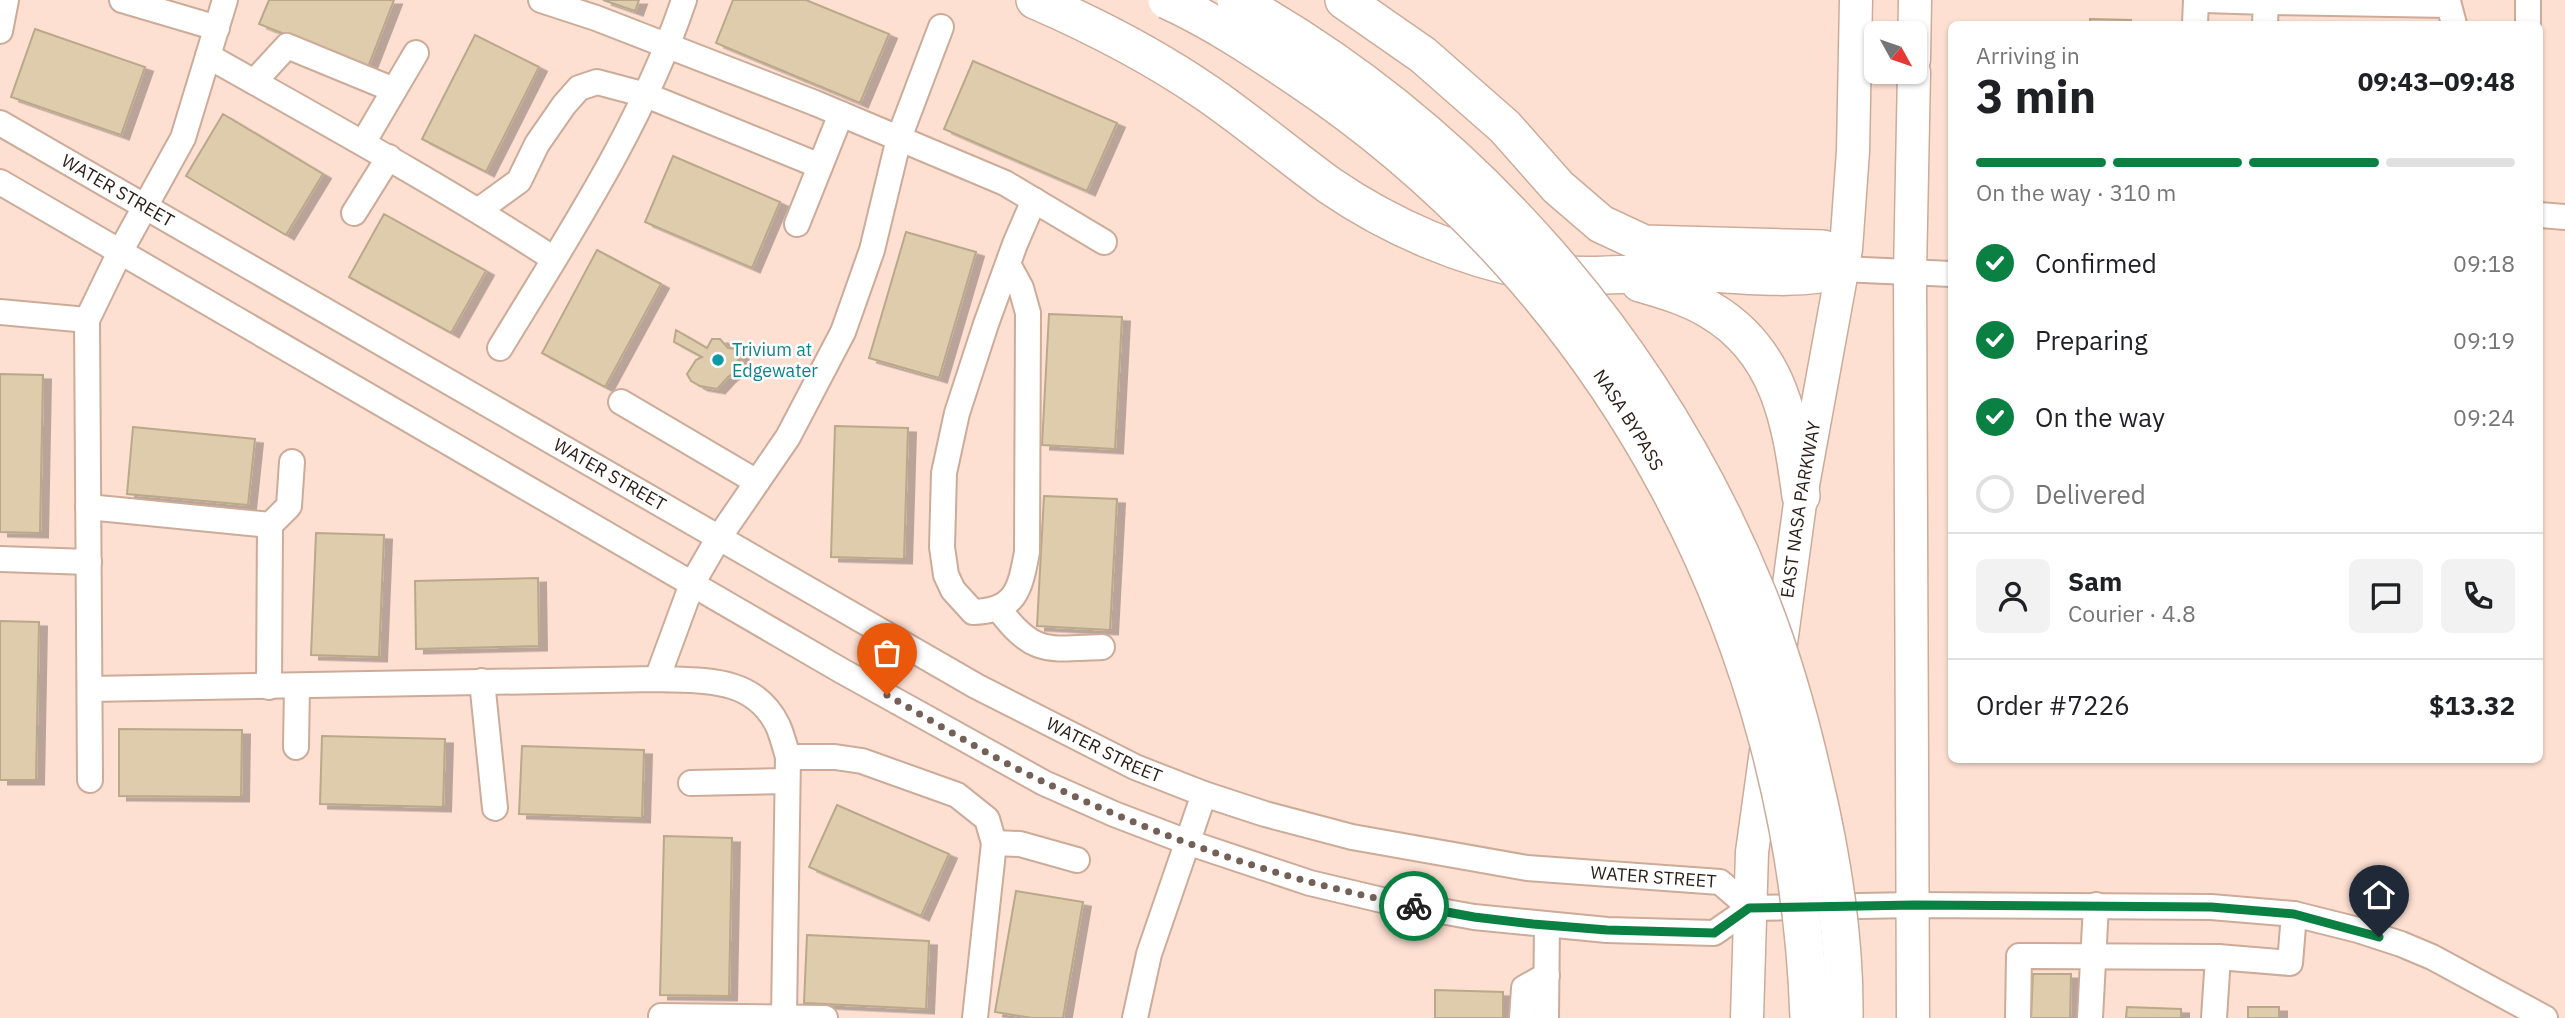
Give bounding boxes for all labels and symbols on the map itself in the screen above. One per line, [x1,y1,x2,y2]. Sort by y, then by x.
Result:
north arrow [1864,21,1927,84]
street label: WATER STREET [58,149,178,232]
place label: Trivium at Edgewater [732,338,818,382]
marker: Trivium at Edgewater [710,352,726,368]
street label: NASA BYPASS [1588,365,1669,474]
street label: EAST NASA PARKWAY [1775,419,1826,600]
street label: WATER STREET [550,433,671,516]
pin [857,623,917,695]
street label: WATER STREET [1042,712,1165,787]
street label: WATER STREET [1590,861,1717,893]
pin [2349,865,2409,937]
courier [1379,871,1449,941]

